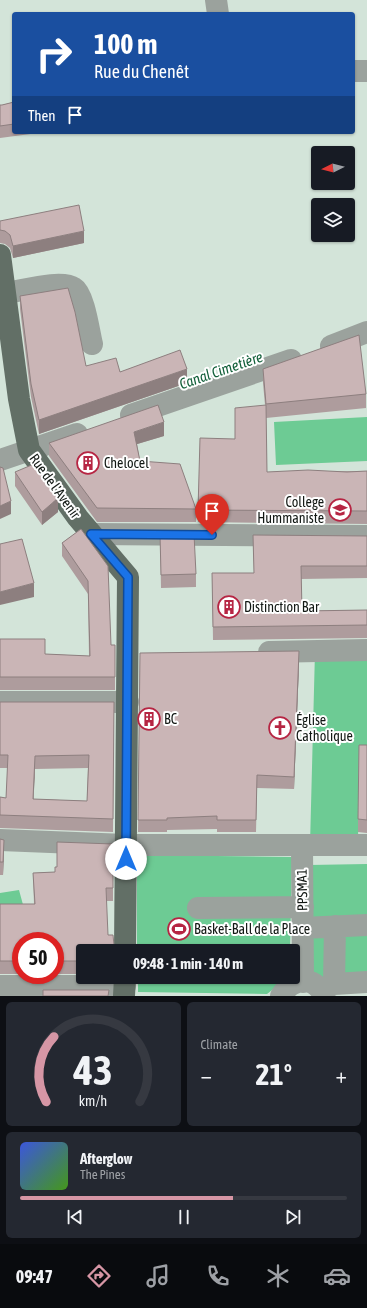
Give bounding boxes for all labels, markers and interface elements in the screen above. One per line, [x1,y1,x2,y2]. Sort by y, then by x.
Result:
icon: right [28,28,80,80]
text: 100 m [94,28,157,60]
text: Rue du Chenêt [94,61,189,82]
icon: arrive [64,104,86,126]
text: Then [28,107,56,124]
north arrow [311,146,355,190]
map controls [311,146,355,242]
button: layers [311,198,355,242]
water label: Canal Cimetière [177,348,265,392]
building icon: Chelocel [75,450,101,476]
street label: Rue de l'Avenir [26,451,84,522]
place label: Chelocel [104,455,149,471]
pin [195,494,229,535]
place label: College Hummaniste [257,494,324,526]
school or university icon: College Hummaniste [327,497,353,523]
icon: arrive [201,500,223,522]
building icon: Distinction Bar [216,594,242,620]
place label: Distinction Bar [244,599,320,615]
building icon: BC [136,706,162,732]
place label: BC [164,711,178,727]
place label: Église Catholique [296,712,353,744]
church icon: Église Catholique [267,715,293,741]
position arrow [105,838,147,880]
street label: PPSMA1 [294,869,310,911]
sports icon: Basket-Ball de la Place [166,916,192,942]
place label: Basket-Ball de la Place [194,921,310,937]
speed limit sign: 50 [12,932,64,984]
text: 09:48 · 1 min · 140 m [133,955,243,972]
text: Climate [201,1037,238,1052]
text: 43 [73,1046,113,1094]
text: 21° [256,1057,292,1091]
text: − [201,1062,212,1088]
text: + [336,1062,347,1088]
text: km/h [79,1093,107,1109]
text: Afterglow [80,1150,133,1167]
text: The Pines [80,1167,125,1182]
icon: previous [64,1206,86,1228]
icon: pause [173,1206,195,1228]
icon: next [282,1206,304,1228]
icon: directions [85,1262,113,1290]
icon: music [144,1262,172,1290]
icon: phone [204,1262,232,1290]
icon: climate [264,1262,292,1290]
icon: car [323,1262,351,1290]
text: 09:47 [16,1266,53,1287]

